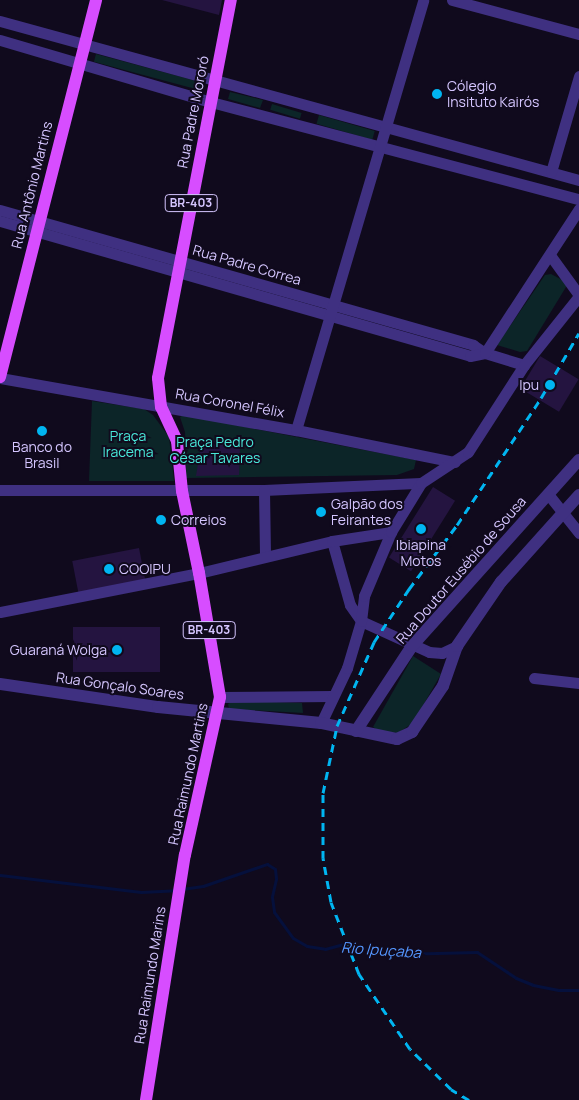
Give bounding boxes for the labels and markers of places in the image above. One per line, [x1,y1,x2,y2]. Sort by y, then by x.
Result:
place label: Cólegio Insituto Kairós [447,78,539,110]
marker: Cólegio Insituto Kairós [431,88,443,100]
place label: Ipu [519,377,539,393]
marker: Ipu [543,378,557,392]
marker: Banco do Brasil [36,425,48,437]
place label: Banco do Brasil [12,439,72,472]
place label: Galpão dos Feirantes [331,496,403,528]
marker: Galpão dos Feirantes [315,506,327,518]
place label: Correios [171,512,226,528]
marker: Correios [155,514,167,526]
marker: Ibiapina Motos [415,523,427,535]
place label: Ibiapina Motos [396,537,446,570]
place label: COOIPU [119,561,171,577]
marker: COOIPU [103,563,115,575]
place label: Guaraná Wolga [10,642,107,658]
marker: Guaraná Wolga [111,644,123,656]

